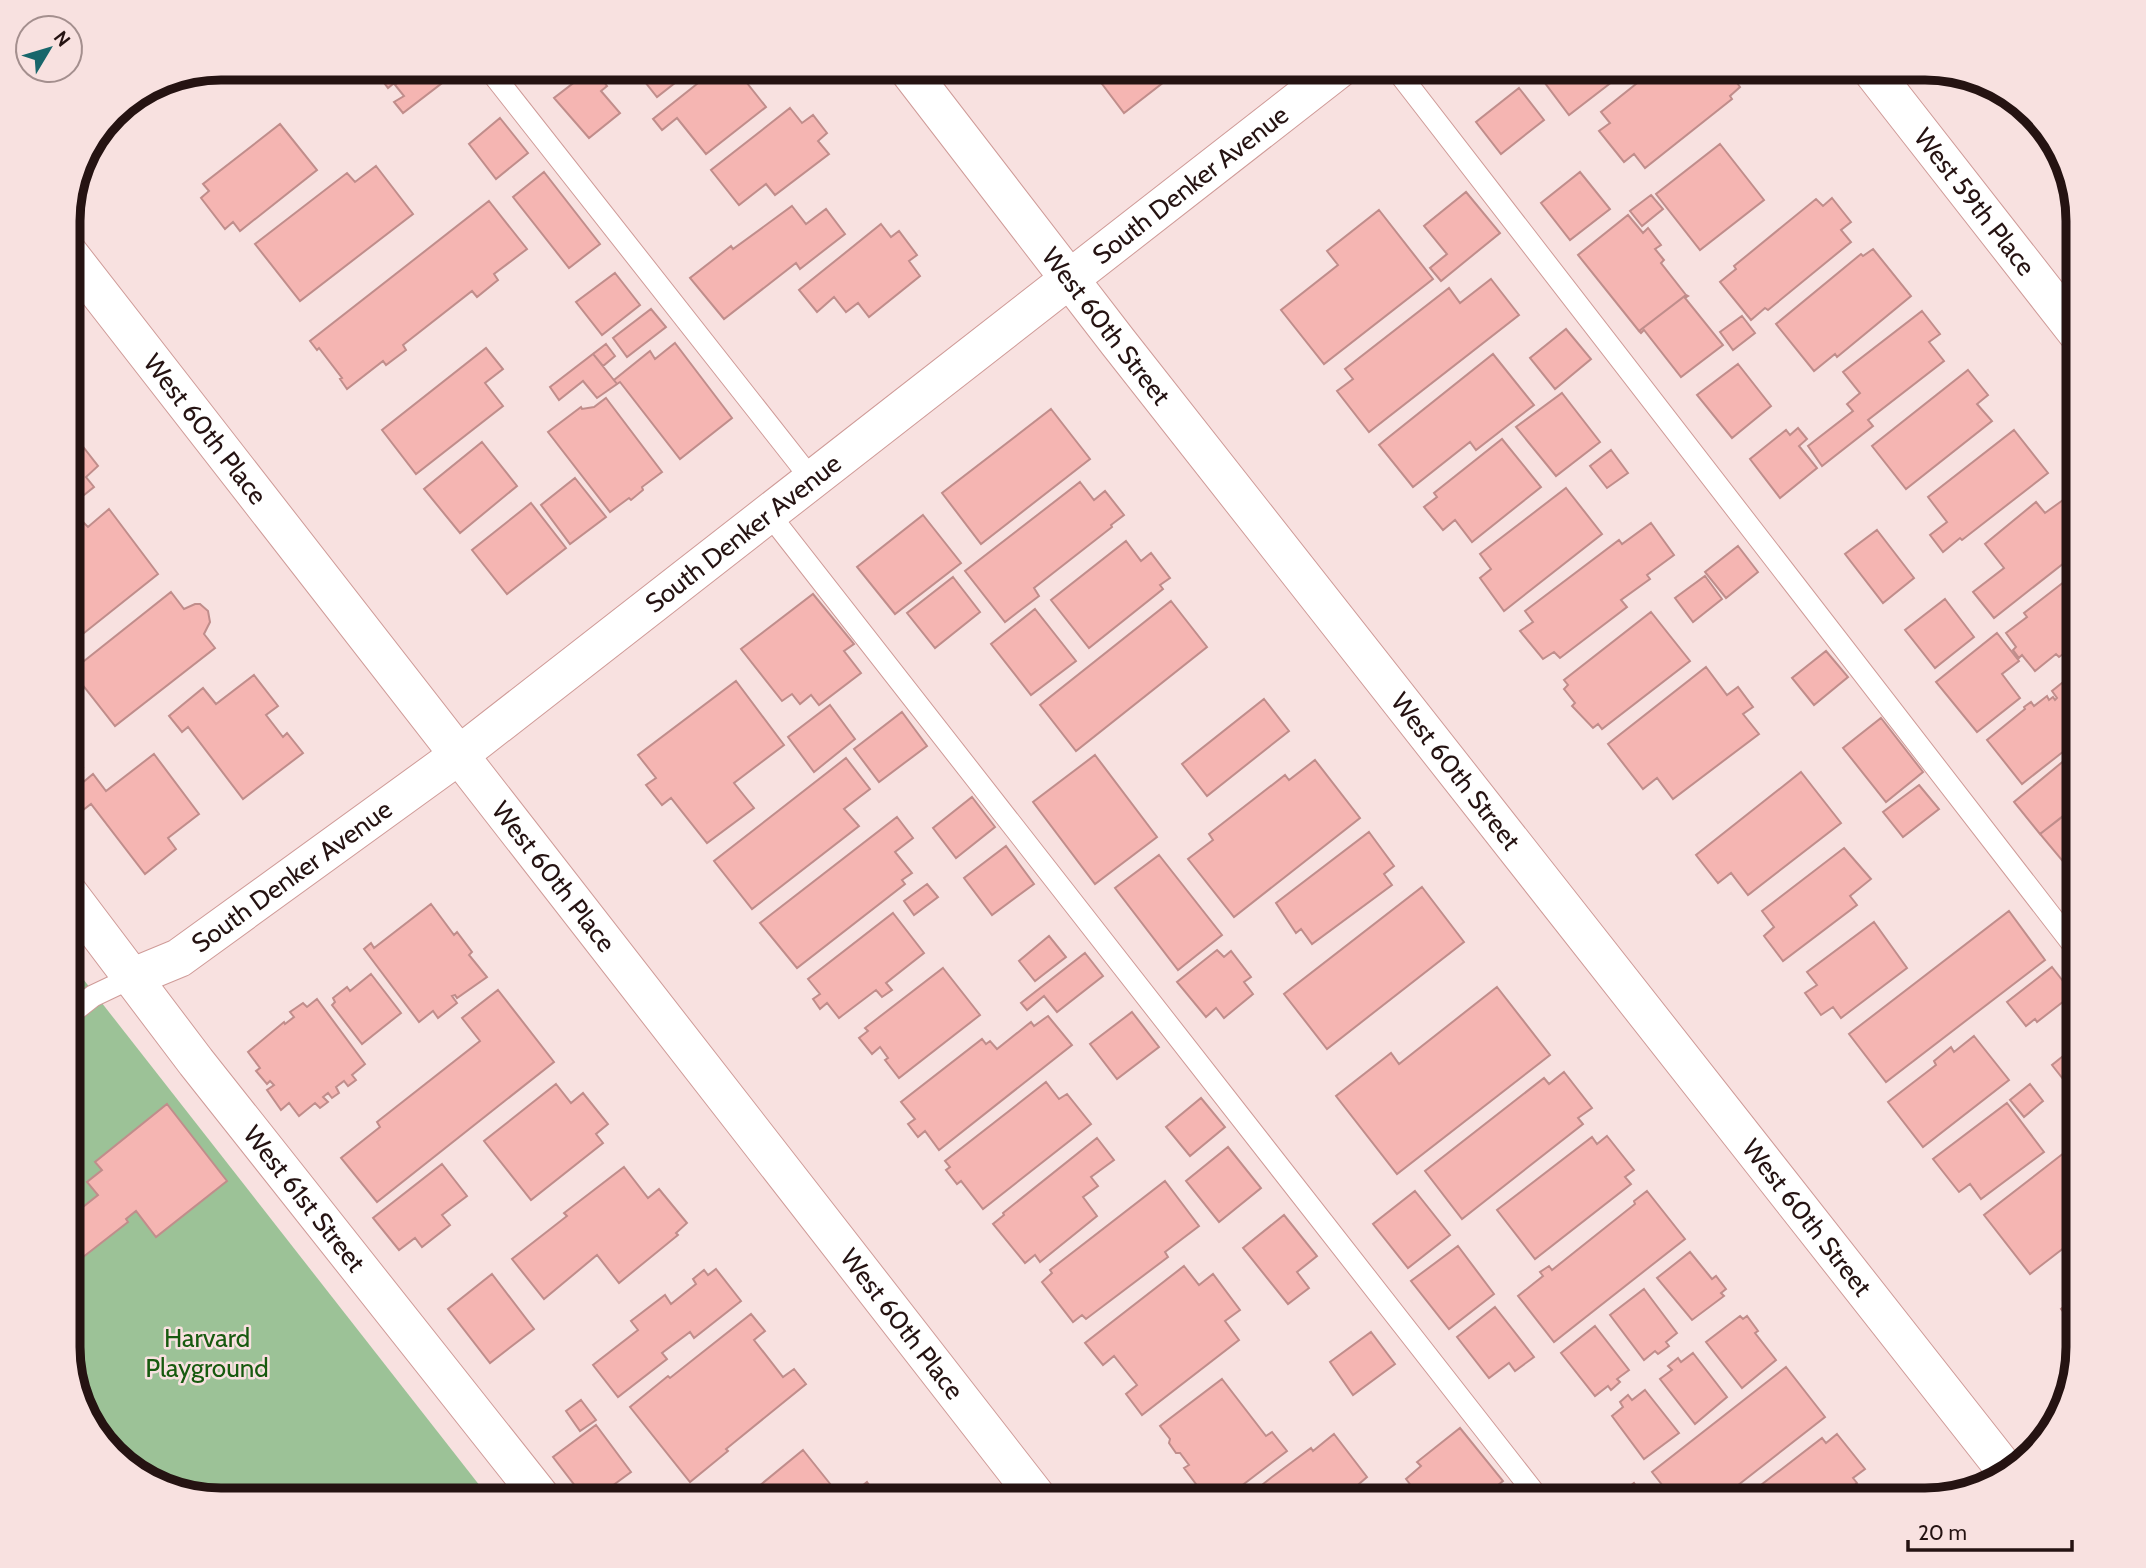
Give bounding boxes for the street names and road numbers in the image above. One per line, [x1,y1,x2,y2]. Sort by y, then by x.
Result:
street label: South Denker Avenue [1086,98,1295,271]
street label: West 59th Place [1907,122,2042,282]
street label: West 60th Street [1035,241,1177,411]
street label: West 60th Place [137,347,274,511]
street label: South Denker Avenue [639,447,847,620]
street label: West 60th Street [1384,686,1527,856]
street label: South Denker Avenue [185,793,398,959]
street label: West 60th Place [485,795,622,958]
street label: West 61st Street [237,1119,372,1278]
street label: West 60th Street [1735,1133,1879,1303]
street label: West 60th Place [833,1242,971,1406]

